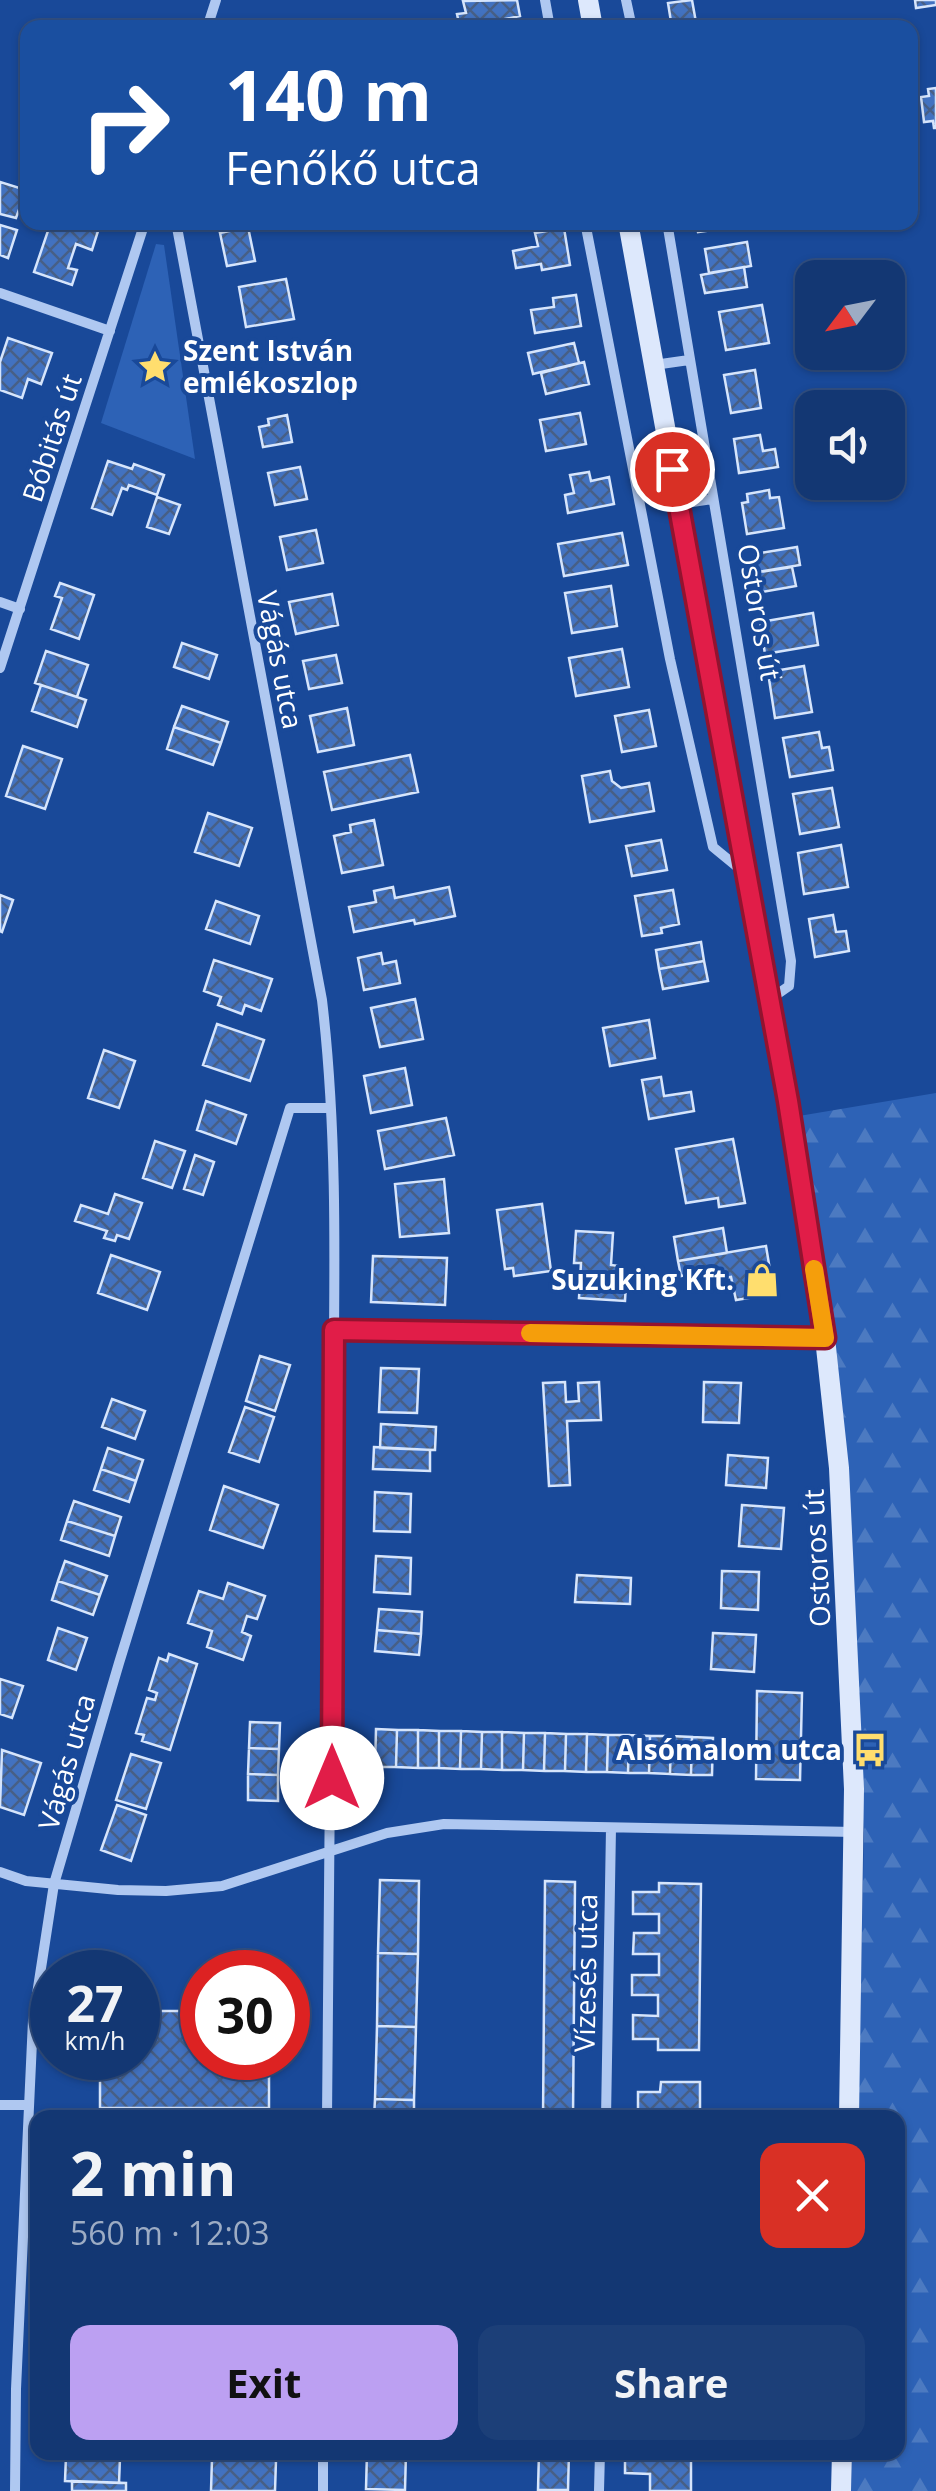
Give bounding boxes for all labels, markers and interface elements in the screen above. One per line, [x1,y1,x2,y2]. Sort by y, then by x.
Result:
text: 140 m [225,46,432,142]
icon: right [60,60,190,190]
text: Fenőkő utca [225,137,481,198]
north arrow [795,260,905,370]
map controls [795,260,905,500]
place label: Szent István emlékoszlop [183,331,358,401]
place icon: Szent István emlékoszlop [136,348,174,386]
street label: Bóbitás út [13,369,90,507]
button: sound [795,390,905,500]
pin [630,427,715,512]
icon: arrive [645,442,700,497]
street label: Ostoros út [729,541,791,683]
street label: Vágás utca [249,588,313,732]
place label: Suzuking Kft. [551,1260,734,1298]
shop icon: Suzuking Kft. [743,1261,781,1299]
street label: Ostoros út [793,1488,839,1628]
street label: Vágás utca [29,1689,104,1834]
position arrow [280,1726,384,1830]
place label: Alsómalom utca [616,1730,842,1768]
bus stop icon: Alsómalom utca [851,1731,889,1769]
street label: Vízesés utca [565,1893,605,2053]
speed limit sign: 30 [180,1950,310,2080]
text: 27 [66,1969,124,2037]
text: km/h [65,2023,125,2057]
text: 2 min [70,2132,237,2214]
button: close [760,2143,865,2248]
text: 560 m · 12:03 [70,2211,269,2254]
button: Exit [70,2325,458,2440]
button: Share [478,2325,865,2440]

